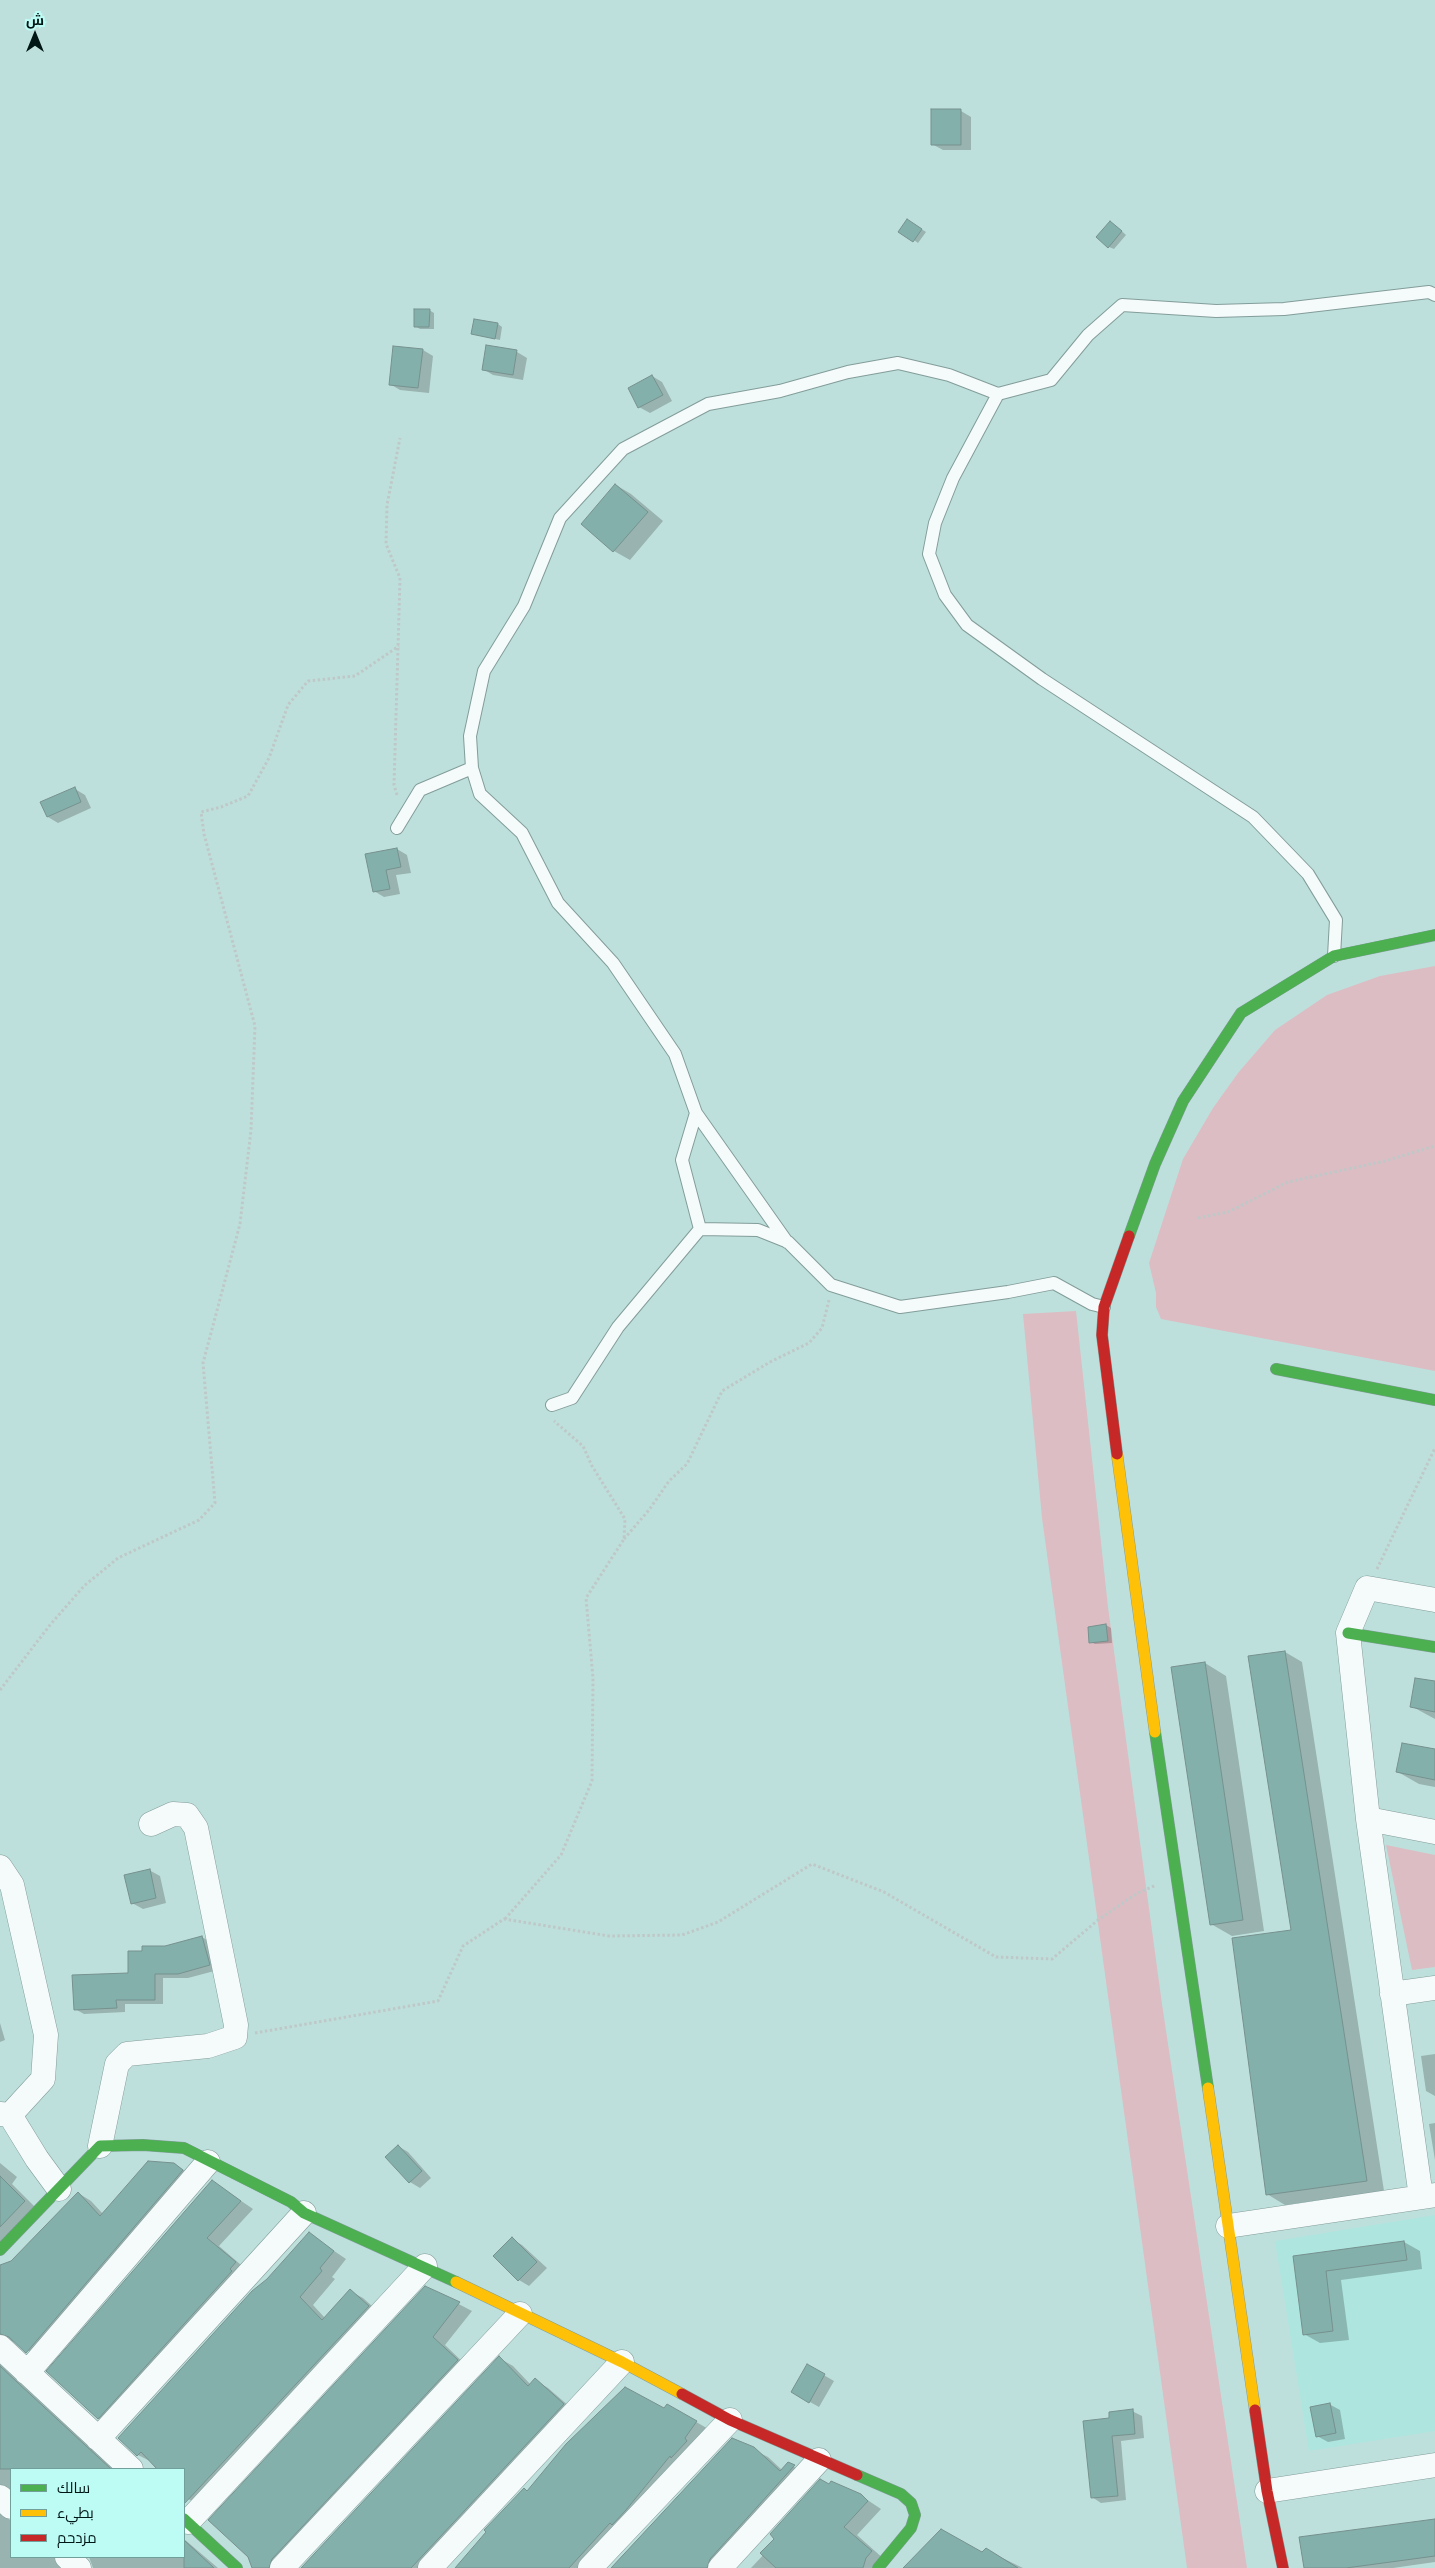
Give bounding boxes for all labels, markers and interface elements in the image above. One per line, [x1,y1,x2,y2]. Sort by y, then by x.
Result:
north arrow [10,10,60,60]
text: ش [26,10,44,29]
legend [10,2468,185,2558]
text: سالك [57,2477,90,2497]
text: بطيء [57,2502,94,2522]
text: مزدحم [57,2527,97,2547]

